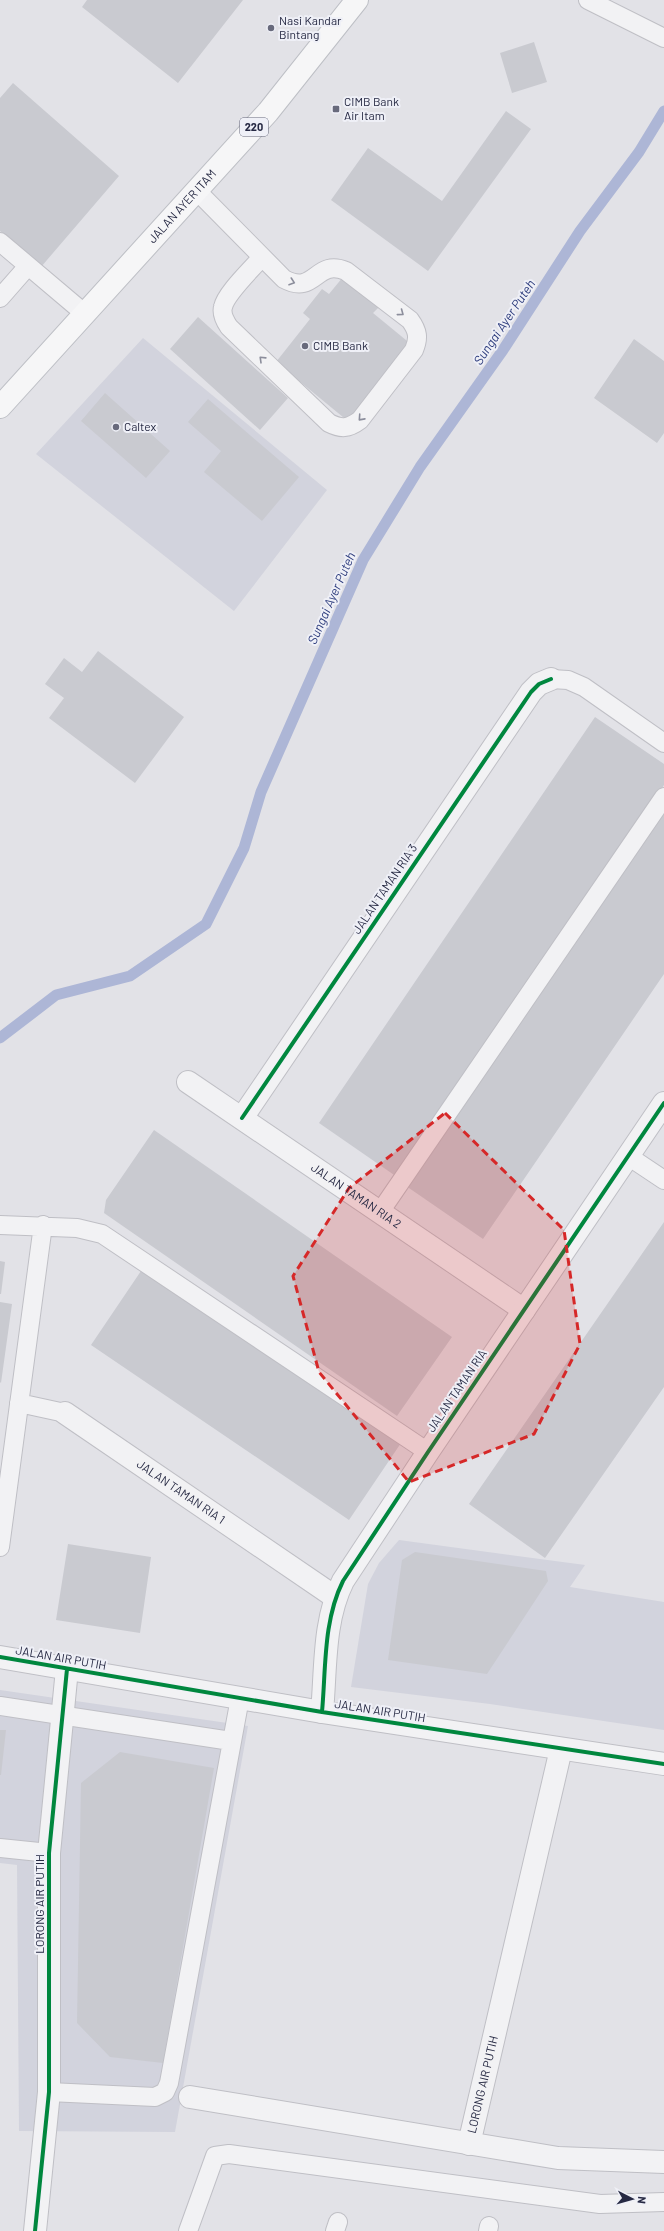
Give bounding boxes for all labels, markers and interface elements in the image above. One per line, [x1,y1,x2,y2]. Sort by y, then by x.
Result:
place label: Nasi Kandar Bintang [279,13,342,41]
marker: Nasi Kandar Bintang [266,23,276,33]
place label: CIMB Bank Air Itam [344,94,399,122]
marker: CIMB Bank Air Itam [331,104,341,114]
road number: 220 [240,118,268,136]
street label: JALAN AYER ITAM [145,166,218,245]
water label: Sungai Ayer Puteh [470,276,538,368]
one-way arrow [288,277,295,286]
one-way arrow [396,309,403,316]
place label: CIMB Bank [313,338,368,352]
marker: CIMB Bank [300,341,310,351]
one-way arrow [259,356,267,364]
one-way arrow [359,413,366,420]
place label: Caltex [124,419,157,433]
marker: Caltex [111,422,121,432]
water label: Sungai Ayer Puteh [304,549,359,647]
street label: JALAN TAMAN RIA 3 [349,841,419,936]
street label: JALAN TAMAN RIA 2 [309,1160,404,1231]
street label: JALAN TAMAN RIA [423,1346,489,1434]
street label: JALAN TAMAN RIA 1 [135,1456,228,1526]
street label: JALAN AIR PUTIH [15,1642,108,1672]
street label: JALAN AIR PUTIH [334,1696,427,1724]
street label: LORONG AIR PUTIH [32,1854,46,1954]
street label: LORONG AIR PUTIH [464,2034,500,2135]
north arrow [612,2179,652,2219]
text: N [636,2196,649,2204]

